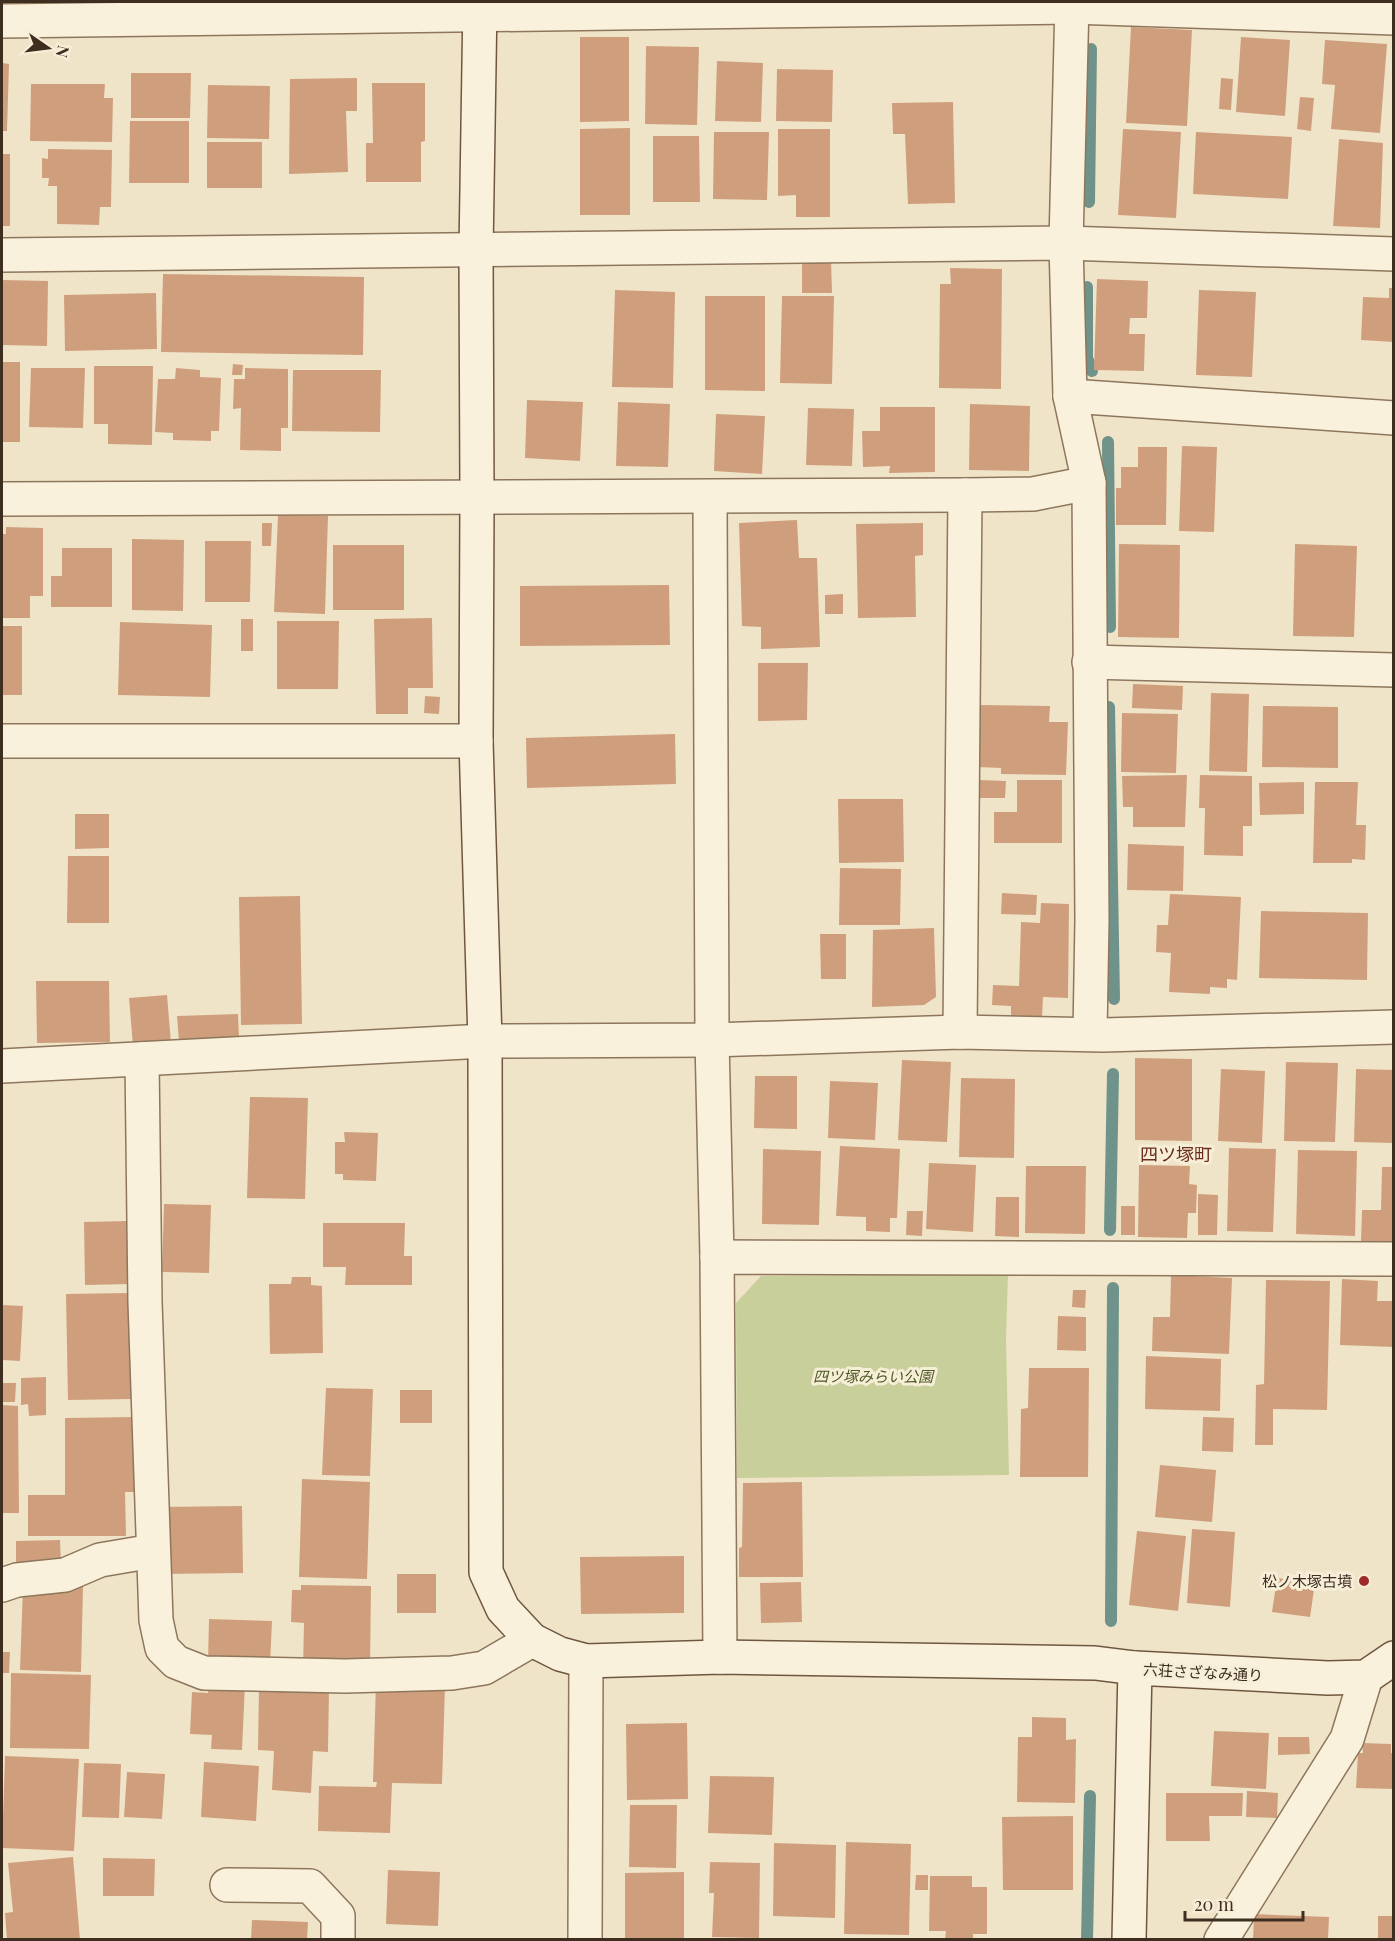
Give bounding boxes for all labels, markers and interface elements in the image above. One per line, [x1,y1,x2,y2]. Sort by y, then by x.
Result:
north arrow [18,18,78,78]
text: N [51,44,75,60]
district label: 四ツ塚町 [1140,1142,1212,1166]
park label: 四ツ塚みらい公園 [813,1366,935,1386]
place label: 松ノ木塚古墳 [1262,1571,1352,1591]
marker: 松ノ木塚古墳 [1357,1574,1371,1588]
street label: 六荘さざなみ通り [1143,1659,1263,1685]
scale bar [1185,1884,1304,1922]
text: 20 m [1194,1892,1234,1916]

